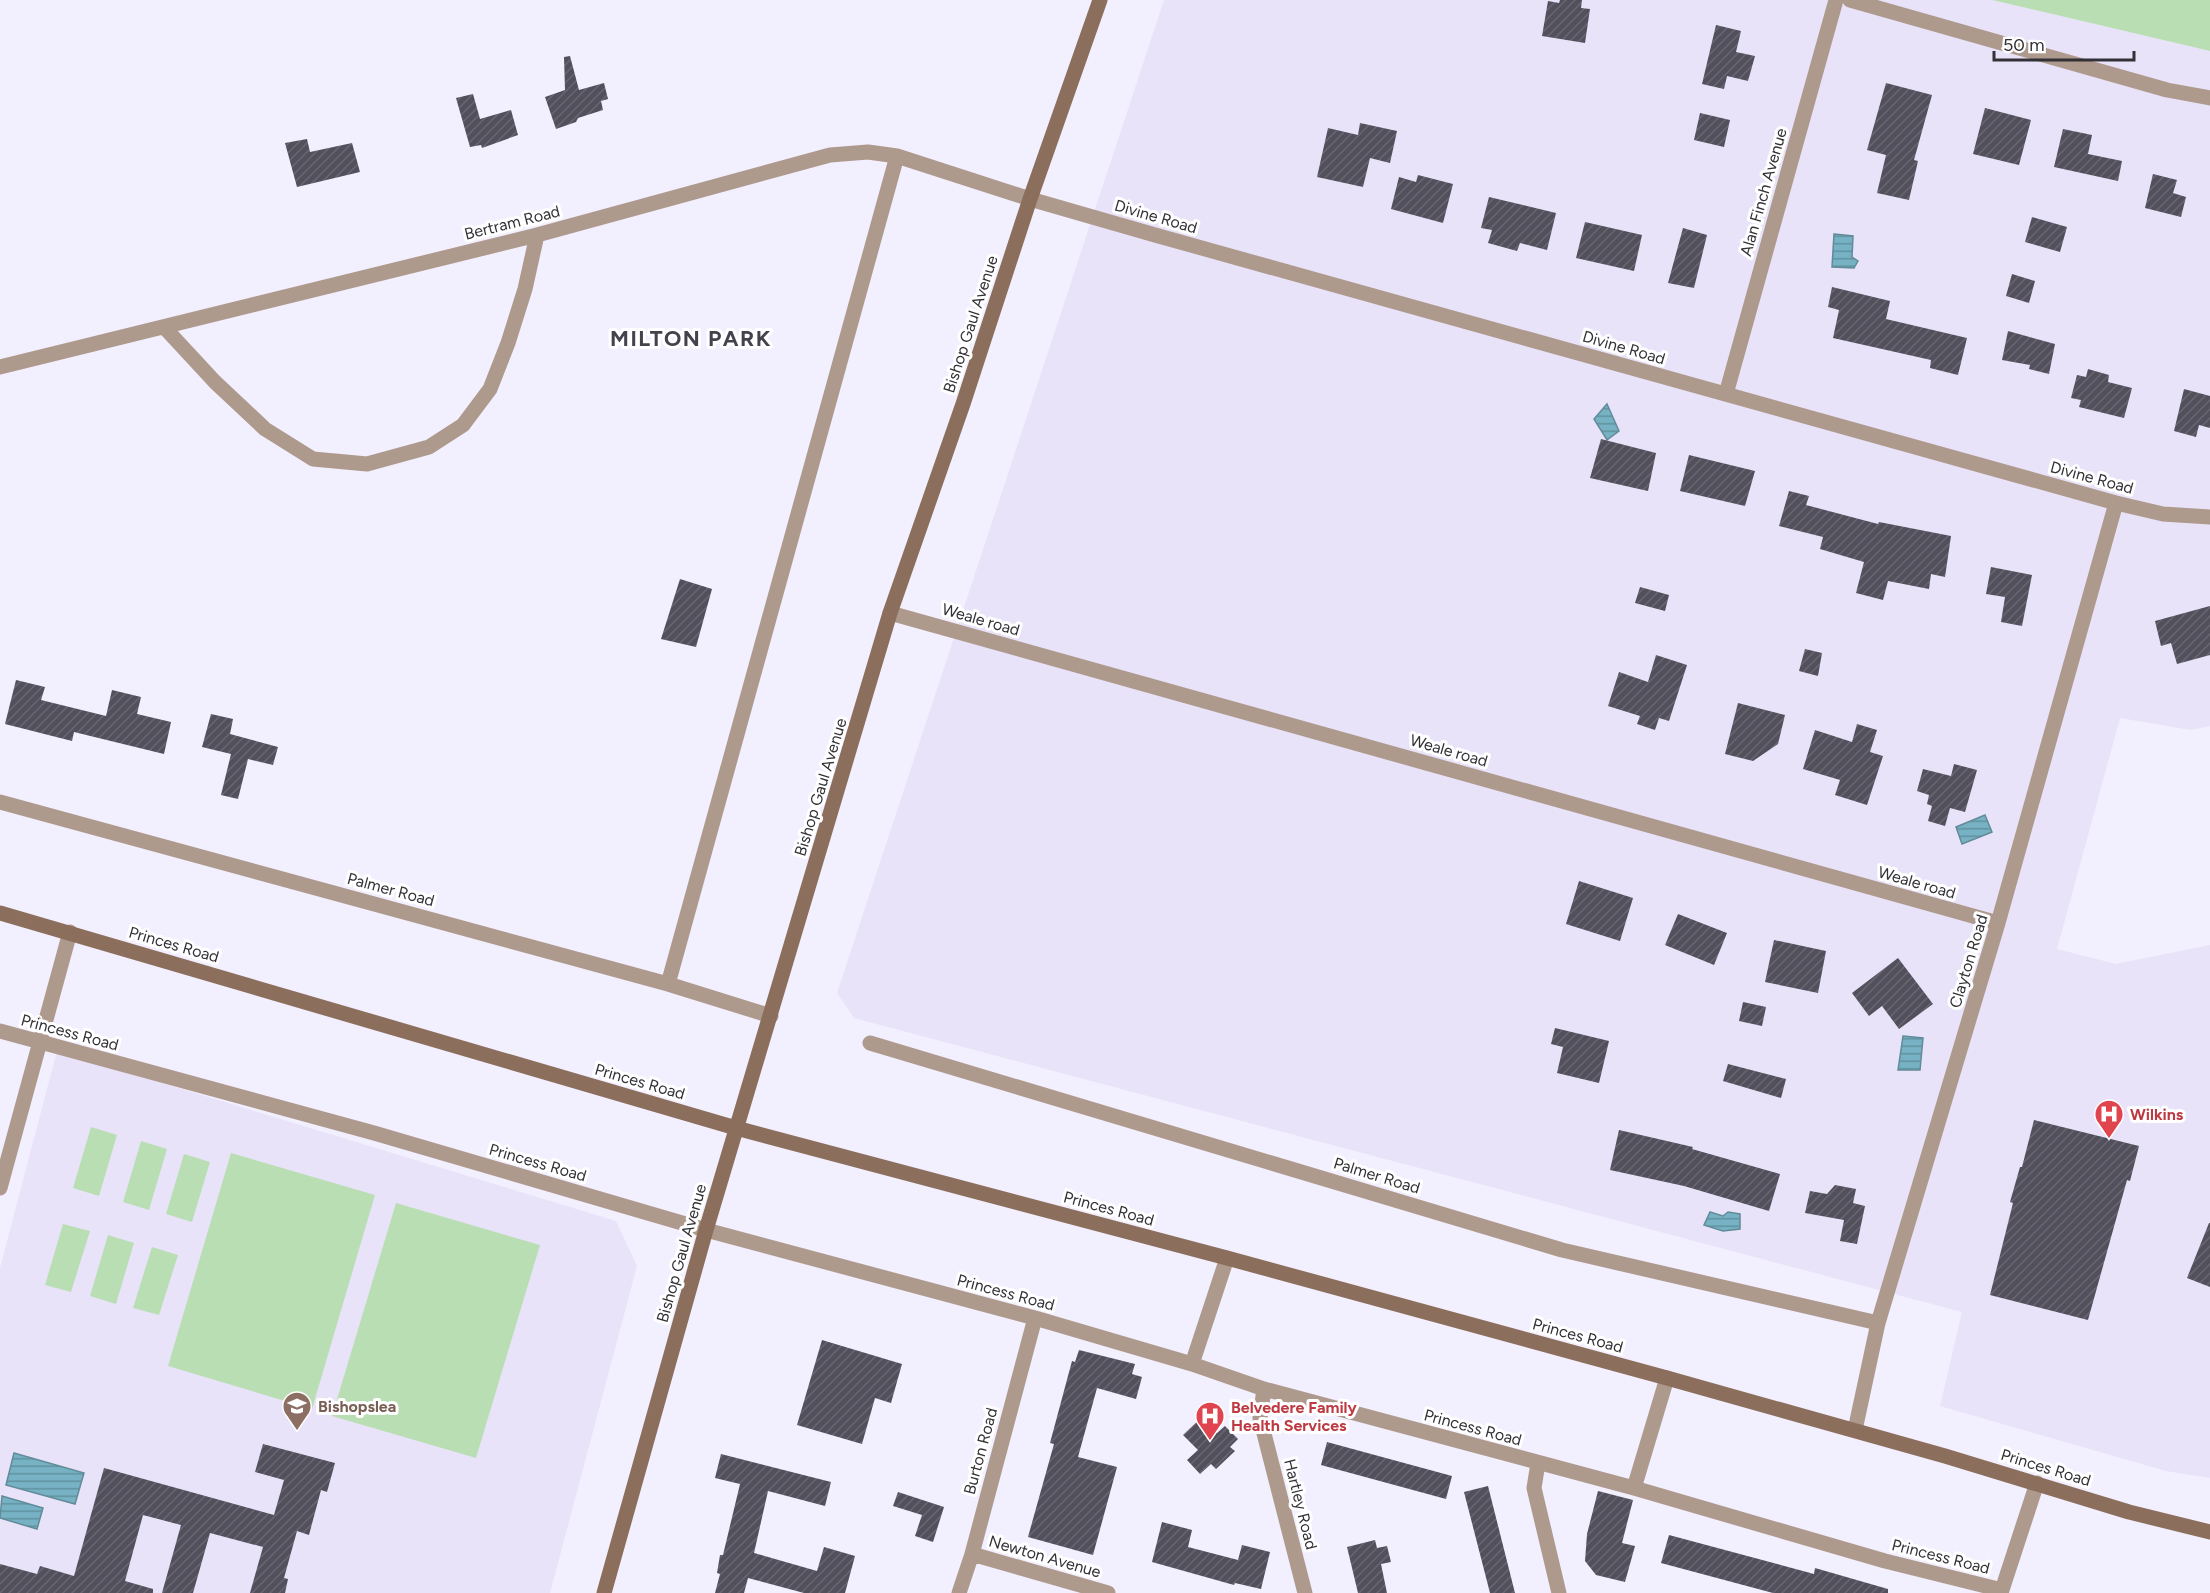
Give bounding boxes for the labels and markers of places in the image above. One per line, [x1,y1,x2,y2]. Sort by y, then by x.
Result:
hospital icon: Wilkins [2093,1098,2125,1140]
place label: Wilkins [2130,1105,2184,1124]
school or university icon: Bishopslea [281,1390,313,1432]
place label: Bishopslea [318,1397,396,1416]
place label: Belvedere Family Health Services [1231,1398,1358,1435]
hospital icon: Belvedere Family Health Services [1194,1400,1226,1442]

